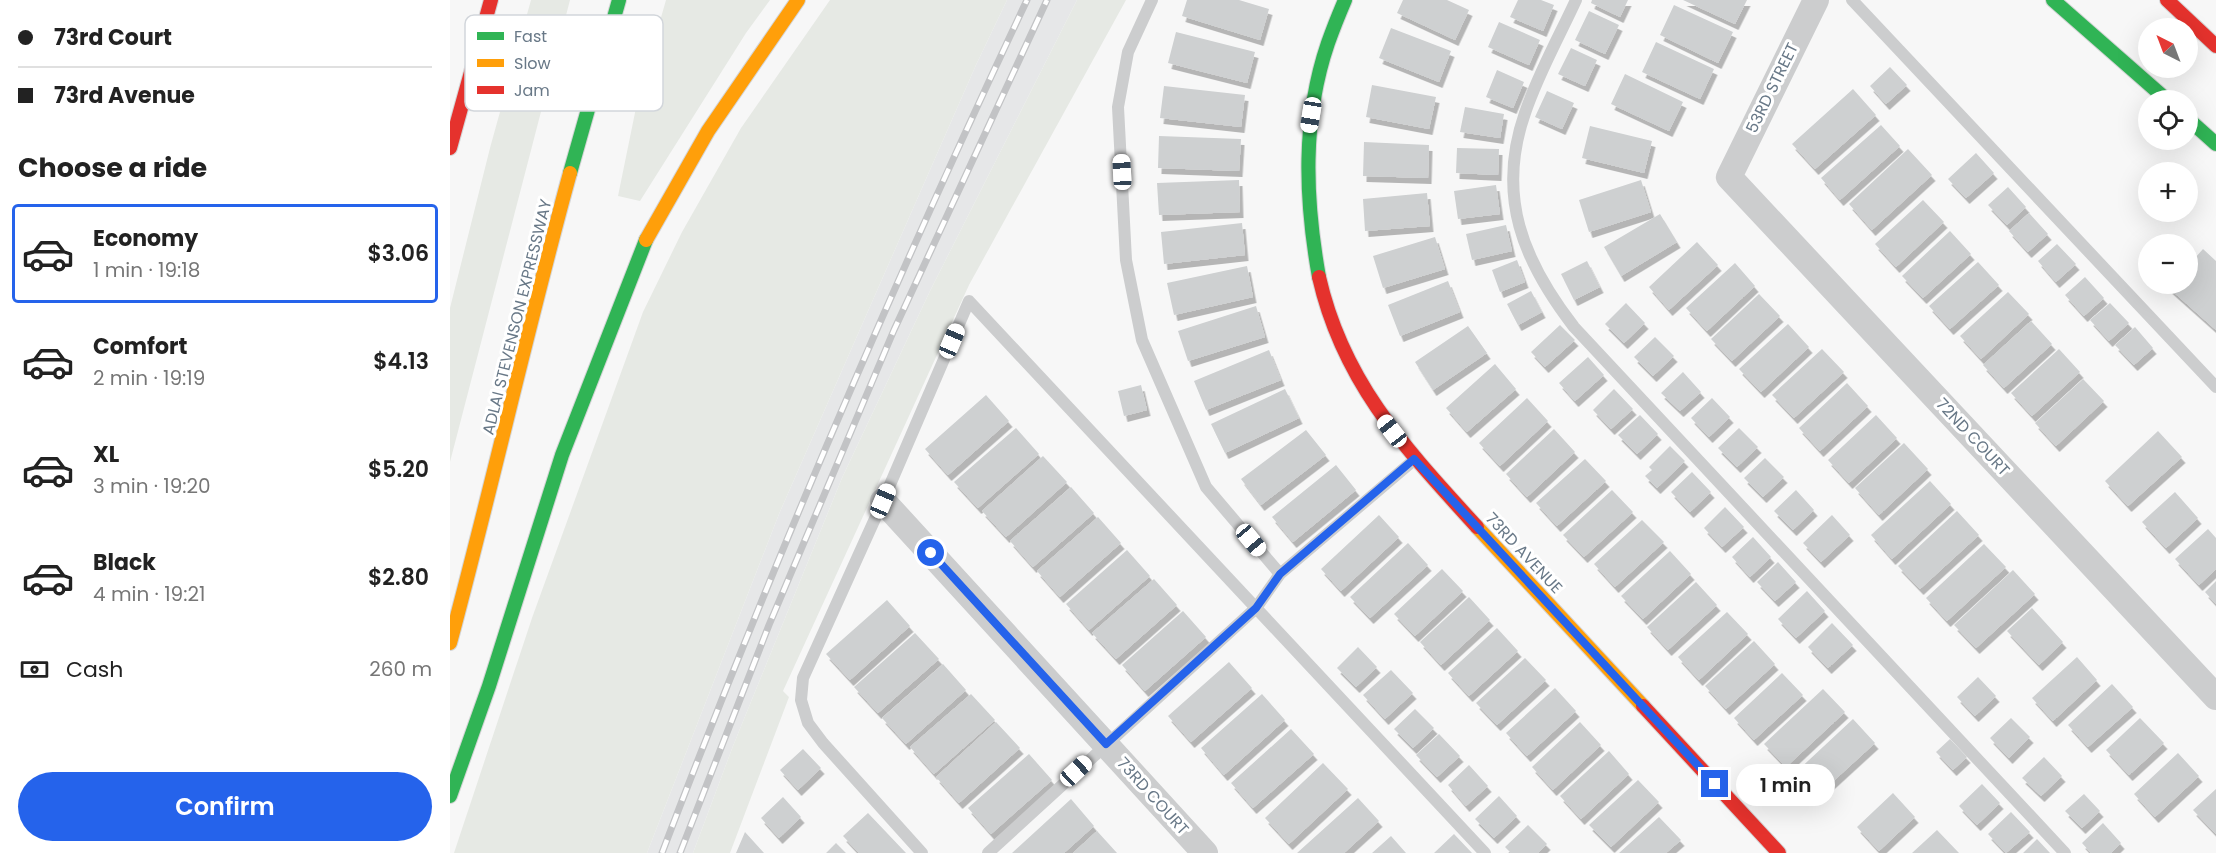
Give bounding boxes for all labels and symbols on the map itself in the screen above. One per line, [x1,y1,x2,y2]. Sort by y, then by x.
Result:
legend [465,15,663,111]
north arrow [2138,18,2198,78]
text: Fast [514,25,547,48]
street label: 53RD STREET [1740,39,1804,137]
text: Slow [514,52,551,75]
text: Jam [514,79,550,102]
car [1299,96,1323,134]
car [1112,154,1132,190]
street label: ADLAI STEVENSON EXPRESSWAY [477,196,558,437]
car [937,321,967,361]
street label: 72ND COURT [1931,393,2015,481]
car [1374,411,1410,451]
car [868,481,898,521]
street label: 73RD AVENUE [1480,507,1568,599]
car [1233,520,1269,560]
route start [917,539,944,566]
car [1057,752,1095,790]
street label: 73RD COURT [1112,752,1194,840]
callout: 1 min [1736,763,1835,805]
route end [1701,770,1728,797]

